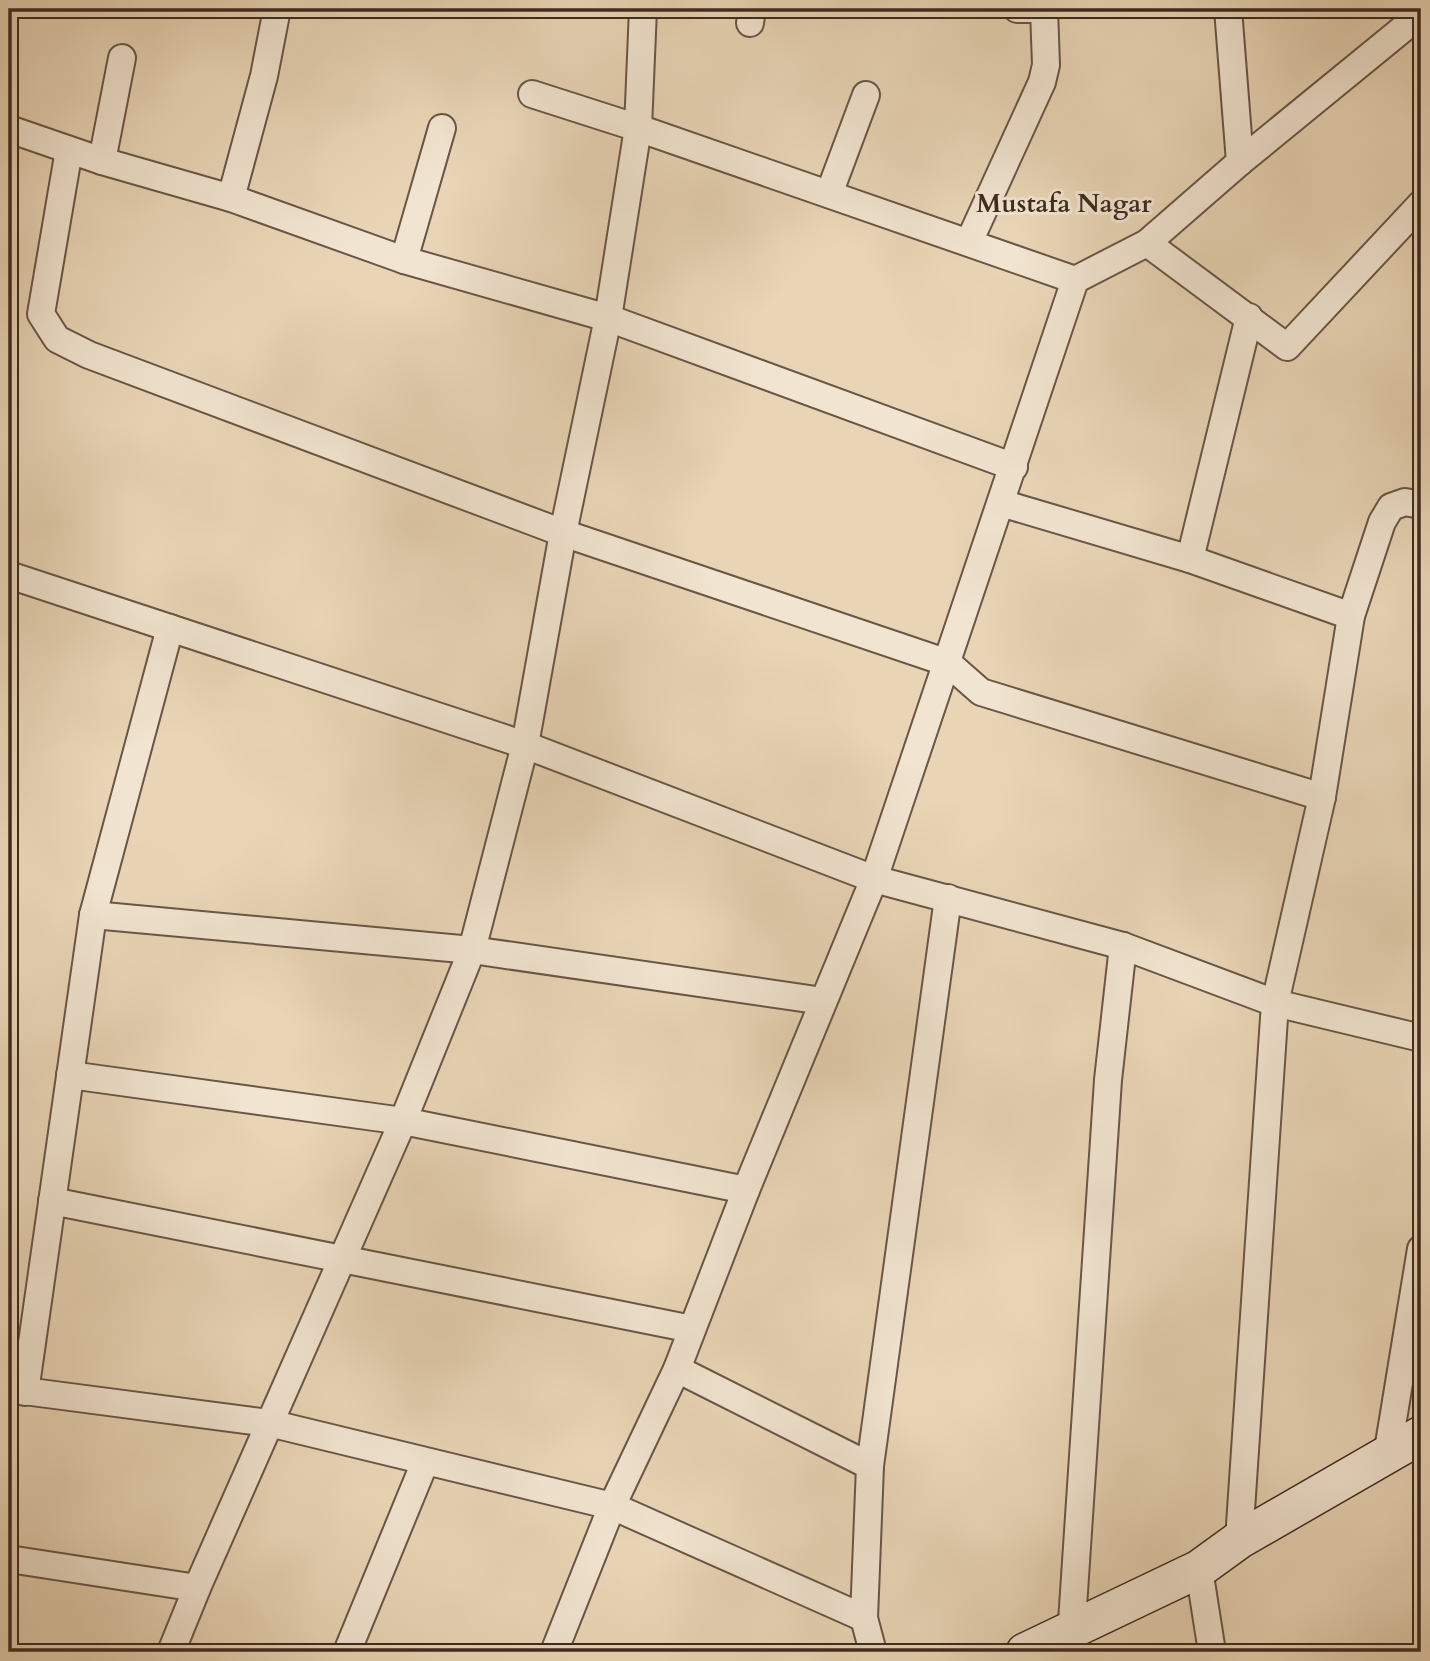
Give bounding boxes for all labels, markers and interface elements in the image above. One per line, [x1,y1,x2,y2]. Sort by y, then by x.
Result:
district label: Mustafa Nagar [976,186,1152,221]

